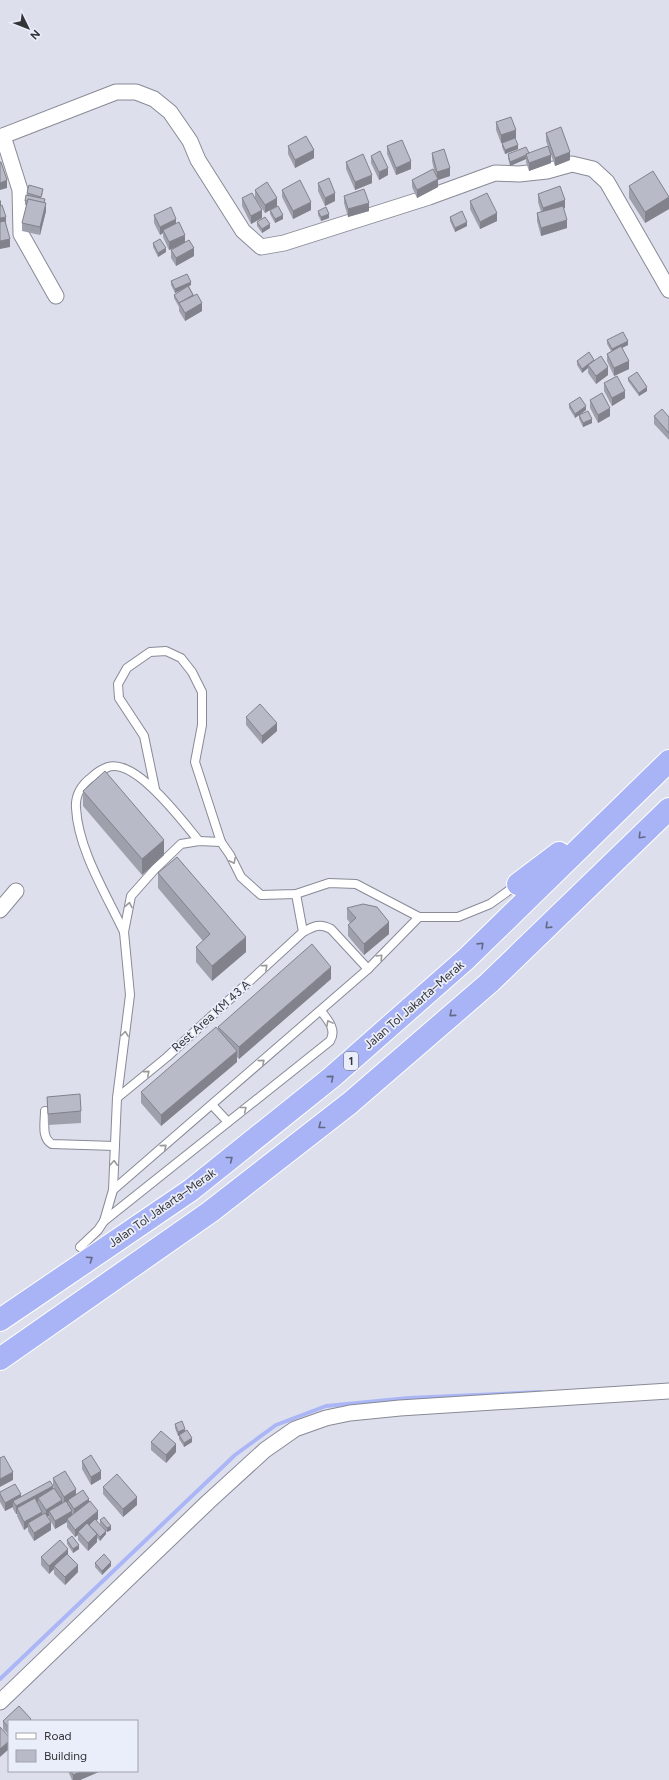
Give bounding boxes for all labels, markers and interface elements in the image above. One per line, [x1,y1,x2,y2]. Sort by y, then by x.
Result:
north arrow [8,8,48,48]
text: N [27,27,43,42]
one-way arrow [638,831,646,839]
one-way arrow [228,857,236,864]
one-way arrow [124,902,133,908]
one-way arrow [545,921,553,929]
one-way arrow [476,942,484,950]
one-way arrow [375,954,383,962]
street label: Jalan Tol Jakarta–Merak [361,958,467,1052]
one-way arrow [260,965,268,972]
street label: Rest Area KM 43 A [169,977,253,1055]
one-way arrow [449,1010,457,1017]
one-way arrow [326,1020,334,1027]
one-way arrow [120,1031,129,1037]
road number: 1 [344,1052,358,1070]
one-way arrow [258,1060,265,1067]
one-way arrow [143,1071,150,1078]
one-way arrow [327,1075,334,1082]
one-way arrow [239,1107,246,1114]
one-way arrow [318,1121,325,1128]
one-way arrow [159,1145,166,1152]
one-way arrow [225,1156,232,1163]
one-way arrow [110,1160,118,1166]
street label: Jalan Tol Jakarta–Merak [106,1166,218,1250]
one-way arrow [86,1256,93,1264]
legend [8,1720,138,1772]
text: Road [44,1729,72,1743]
text: Building [44,1749,87,1763]

